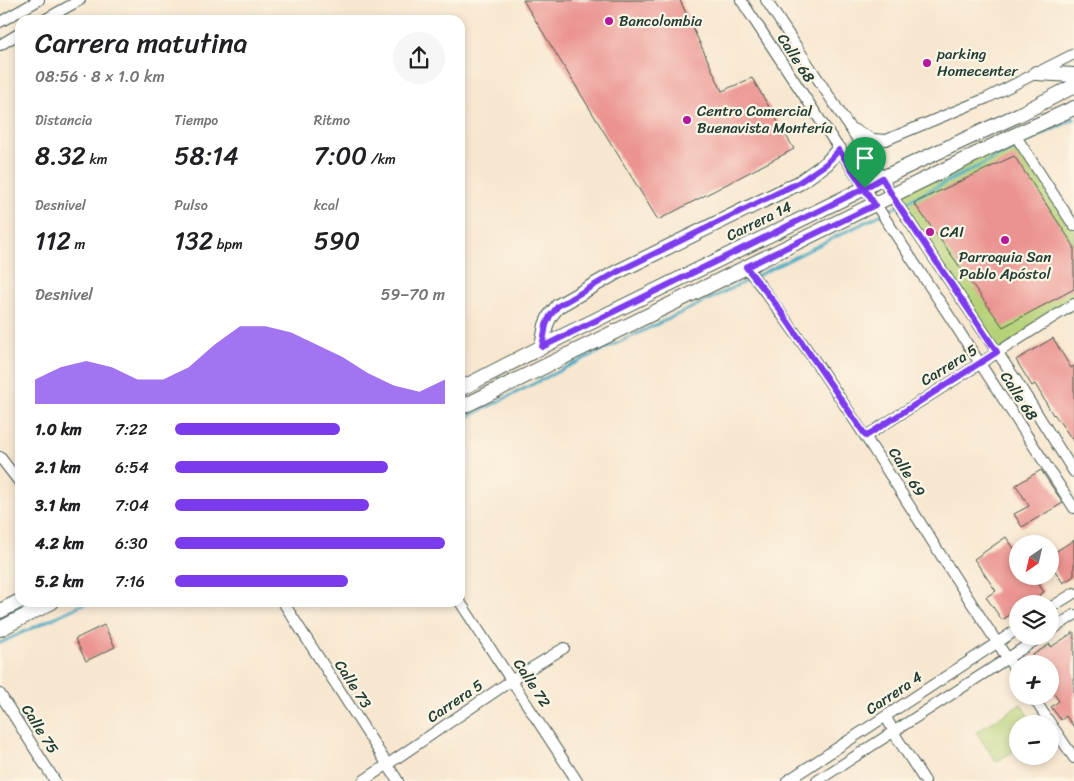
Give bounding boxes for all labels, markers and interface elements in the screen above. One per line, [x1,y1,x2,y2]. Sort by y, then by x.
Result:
place label: Bancolombia [619,8,703,34]
marker: Bancolombia [603,15,615,27]
text: Carrera matutina [35,18,248,67]
street label: Calle 68 [770,28,822,88]
button: share [393,32,445,84]
place label: parking Homecenter [936,41,1019,84]
marker: parking Homecenter [921,57,933,69]
text: 08:56 · 8 × 1.0 km [35,62,165,91]
place label: Centro Comercial Buenavista Montería [697,98,833,141]
text: Distancia [35,108,92,133]
text: Tiempo [174,108,218,133]
text: Ritmo [314,108,350,133]
marker: Centro Comercial Buenavista Montería [681,114,693,126]
text: 8.32 [35,133,86,178]
text: 58:14 [174,133,239,178]
text: 7:00 [314,133,367,178]
pin [844,137,886,188]
icon: arrive [851,144,879,172]
text: km [86,147,108,172]
text: /km [367,147,396,172]
text: Desnivel [35,193,86,218]
text: Pulso [174,193,208,218]
text: kcal [314,193,339,218]
street label: Carrera 14 [722,194,796,248]
text: 112 [35,218,71,263]
text: 132 [174,218,213,263]
text: 590 [314,218,360,263]
place label: CAI [940,219,964,245]
marker: CAI [924,226,936,238]
text: m [71,232,85,257]
text: bpm [213,232,243,257]
marker: Parroquia San Pablo Apóstol [999,234,1011,246]
place label: Parroquia San Pablo Apóstol [959,244,1051,287]
text: Desnivel [35,280,93,309]
text: 59–70 m [381,280,445,309]
street label: Carrera 5 [915,337,983,393]
street label: Calle 68 [993,366,1045,426]
text: 1.0 km [35,415,82,444]
text: 7:22 [115,415,147,444]
street label: Calle 69 [881,442,933,502]
text: 2.1 km [35,453,81,482]
text: 6:54 [115,453,149,482]
text: 3.1 km [35,491,80,520]
text: 7:04 [115,491,149,520]
text: 4.2 km [35,529,84,558]
text: 6:30 [115,529,148,558]
north arrow [1009,535,1059,585]
map controls [1009,535,1059,765]
text: 5.2 km [35,567,84,596]
text: 7:16 [115,567,145,596]
button: layers [1009,595,1059,645]
street label: Calle 72 [506,653,558,713]
street label: Calle 73 [327,654,379,714]
button: + [1009,655,1059,705]
street label: Carrera 4 [860,664,928,722]
street label: Carrera 5 [421,672,489,730]
street label: Calle 75 [14,699,66,759]
button: − [1009,715,1059,765]

